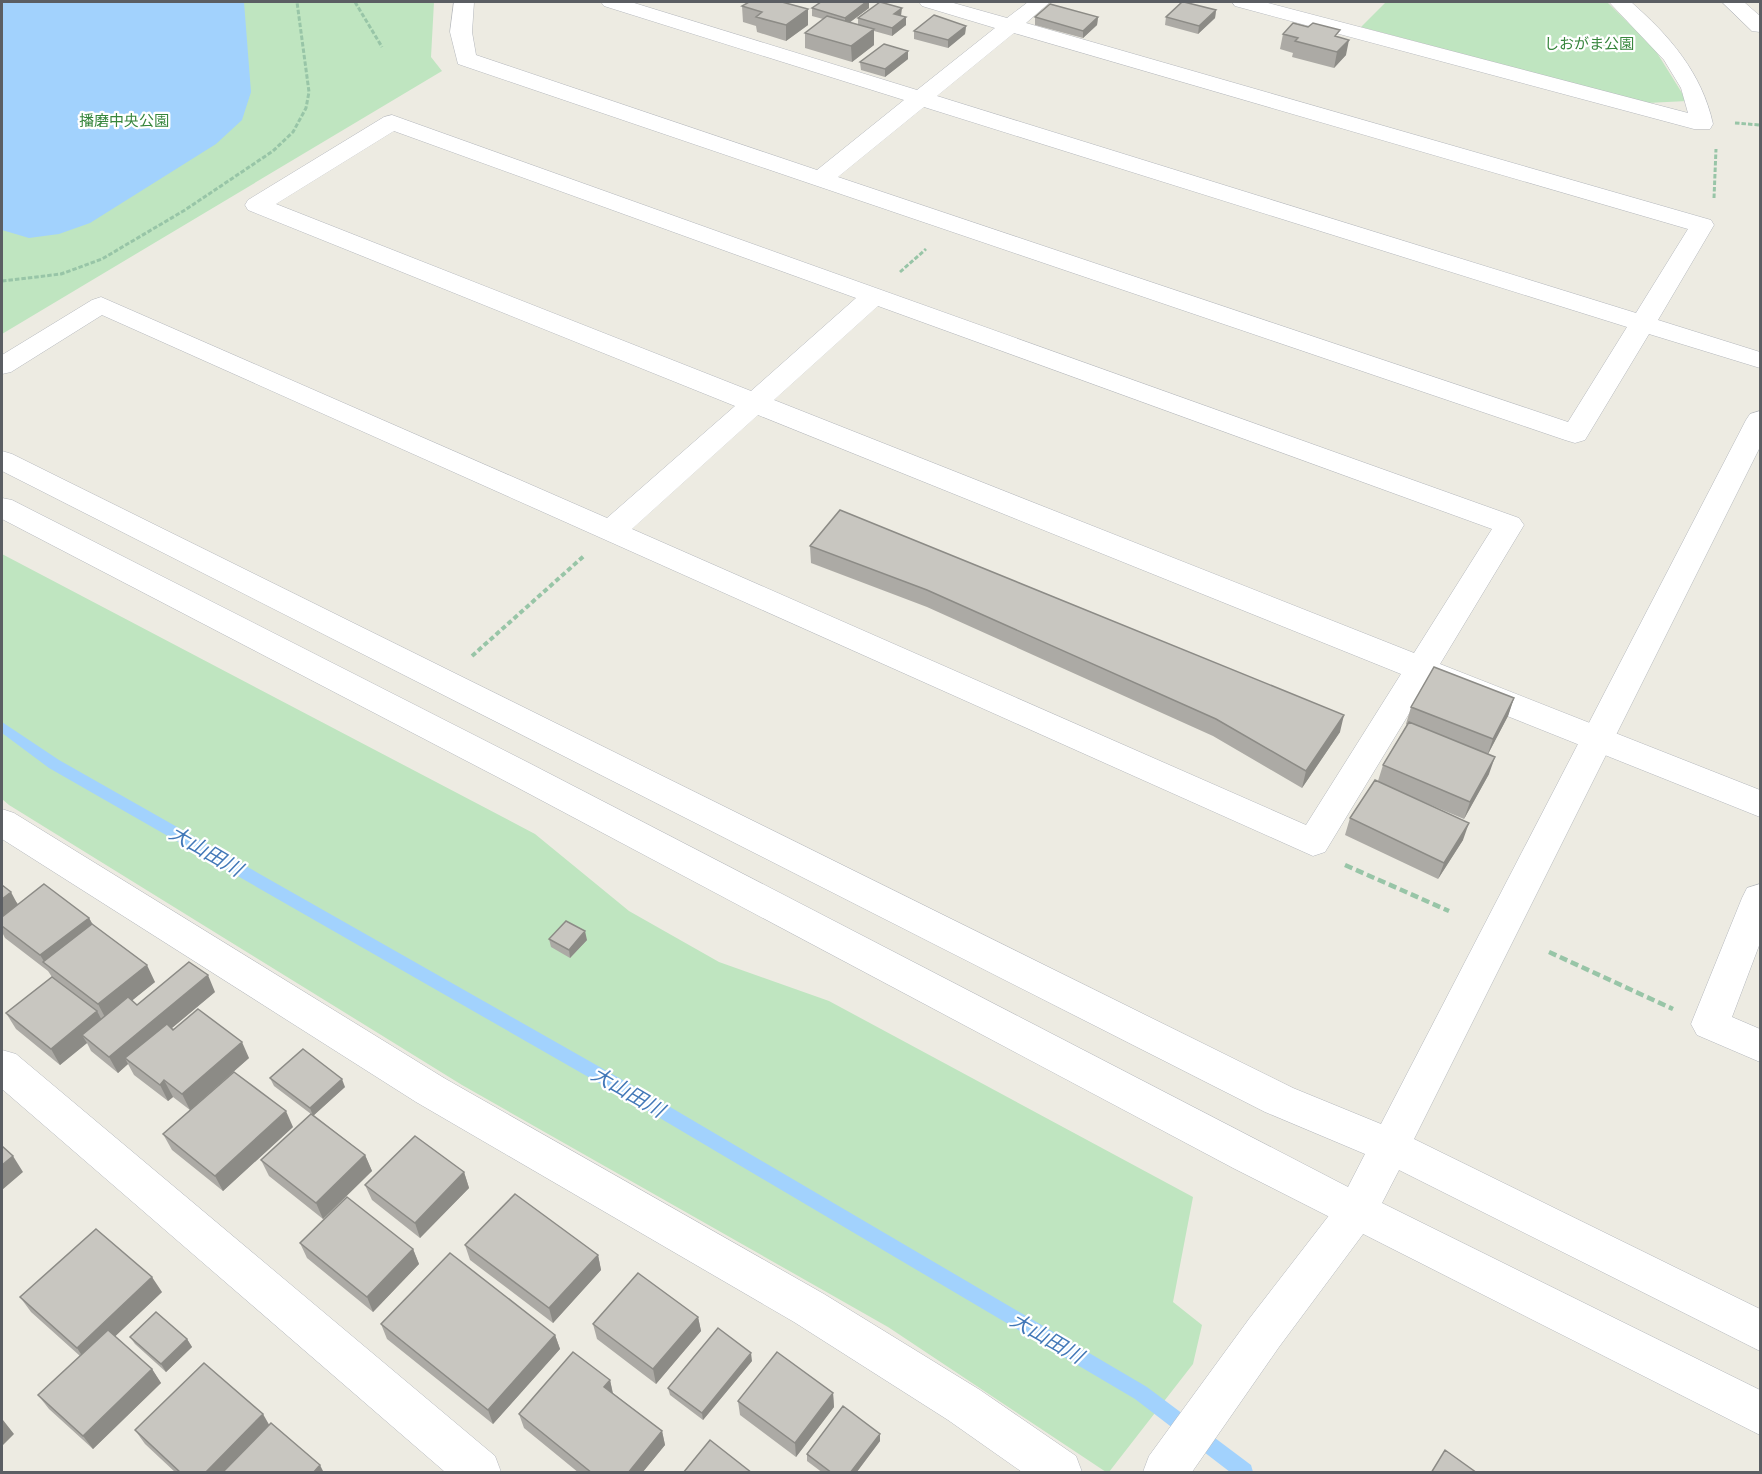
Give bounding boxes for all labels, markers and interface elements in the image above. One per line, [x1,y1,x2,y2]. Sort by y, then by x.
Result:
park label: しおがま公園 [1544,35,1634,53]
park label: 播磨中央公園 [79,112,169,130]
water label: 大山田川 [165,821,248,882]
water label: 大山田川 [587,1062,670,1123]
water label: 大山田川 [1006,1308,1089,1369]

